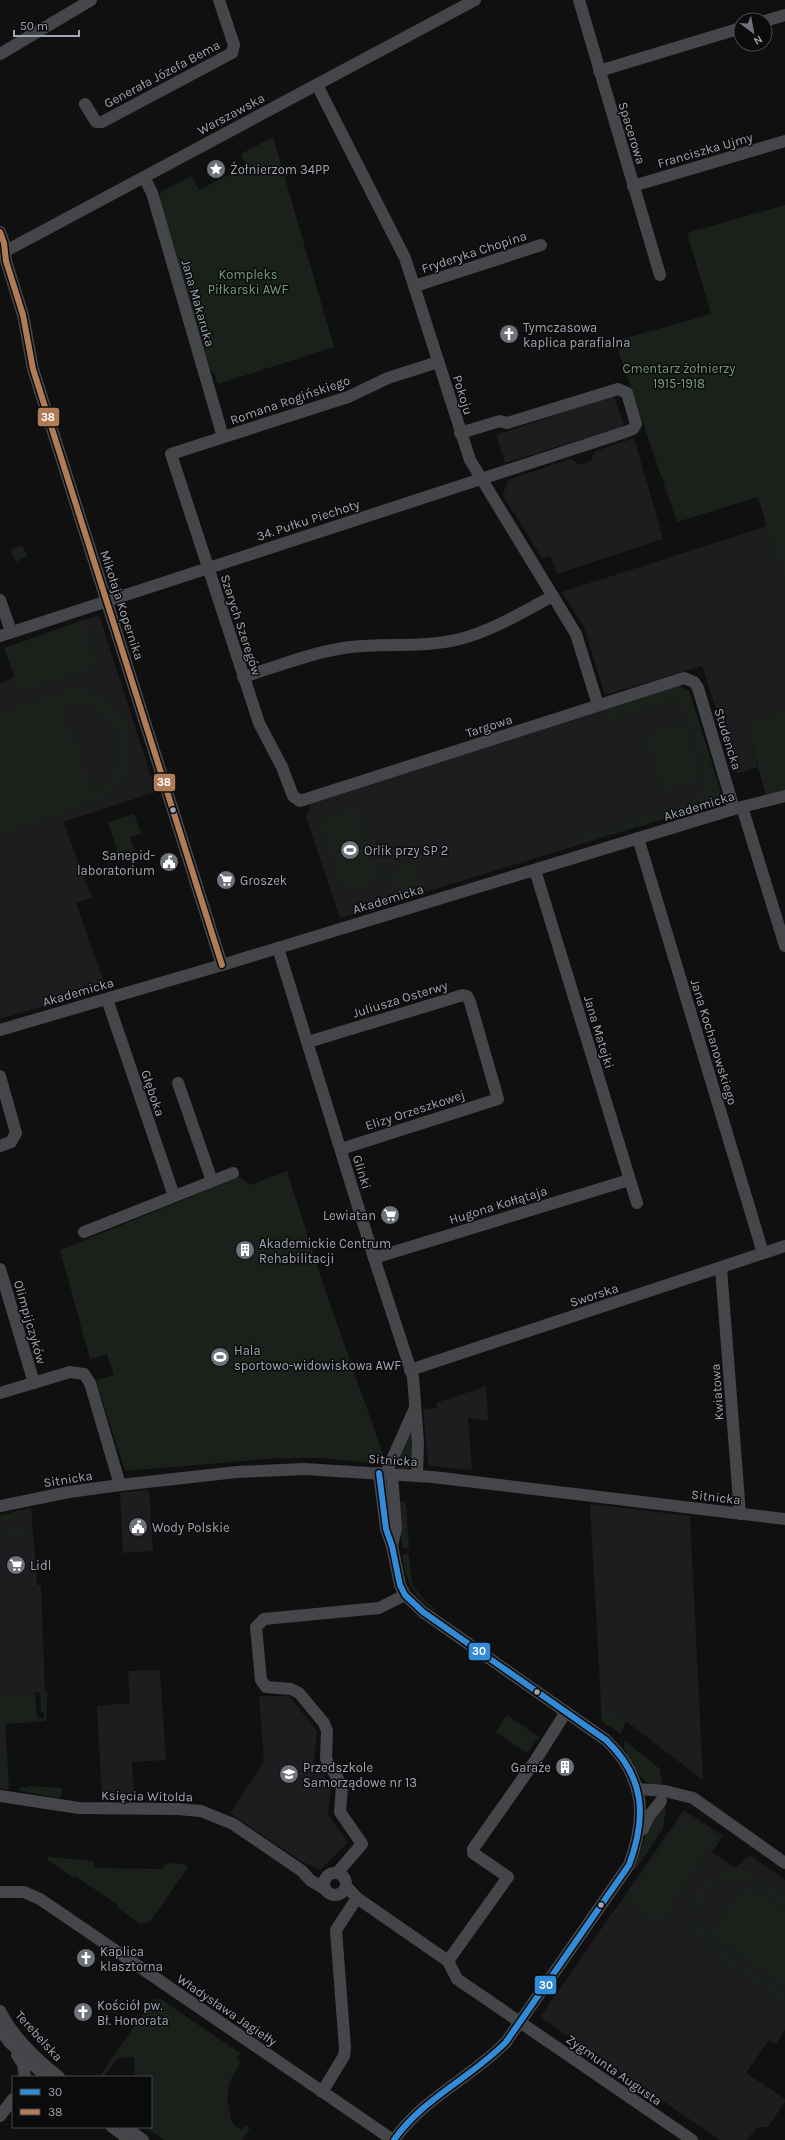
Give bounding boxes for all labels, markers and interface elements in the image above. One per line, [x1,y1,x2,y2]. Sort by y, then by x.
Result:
scale bar [14,12,79,38]
north arrow [733,12,773,52]
text: 50 m [20,19,48,33]
text: N [751,32,765,48]
street label: Generała Józefa Bema [101,37,223,111]
street label: Warszawska [195,90,267,138]
street label: Spacerowa [615,100,649,166]
street label: Franciszka Ujmy [656,129,754,171]
place icon: Żołnierzom 34PP [205,158,227,180]
place label: Żołnierzom 34PP [230,162,329,177]
street label: Fryderyka Chopina [420,228,528,276]
street label: Jana Makaruka [178,258,218,348]
park label: Kompleks Piłkarski AWF [208,267,288,297]
place label: Tymczasowa kaplica parafialna [523,320,630,350]
church icon: Tymczasowa kaplica parafialna [498,323,520,345]
park label: Cmentarz żołnierzy 1915-1918 [623,361,735,391]
street label: Romana Rogińskiego [228,372,352,428]
street label: Pokoju [450,373,476,417]
line badge: 38 [37,407,60,427]
text: 38 [41,411,55,424]
street label: 34. Pułku Piechoty [254,496,362,544]
street label: Mikołaja Kopernika [97,548,147,662]
street label: Szarych Szeregów [218,573,265,678]
street label: Studencka [711,706,745,772]
street label: Targowa [464,711,514,741]
line badge: 38 [153,773,176,792]
text: 38 [157,776,171,789]
street label: Akademicka [662,788,736,824]
unlabelled marker [168,805,178,815]
sports icon: Orlik przy SP 2 [339,839,361,861]
place label: Orlik przy SP 2 [364,843,448,858]
place label: Sanepid- laboratorium [77,848,155,878]
public building icon: Sanepid- laboratorium [158,851,180,873]
supermarket icon: Groszek [215,869,237,891]
place label: Groszek [240,873,287,888]
street label: Akademicka [351,881,425,917]
street label: Akademicka [41,975,115,1009]
street label: Juliusza Osterwy [351,977,449,1021]
street label: Jana Kochanowskiego [688,977,740,1107]
street label: Jana Matejki [581,994,617,1070]
street label: Głęboka [138,1068,168,1118]
street label: Elizy Orzeszkowej [363,1087,467,1133]
street label: Glinki [350,1153,374,1191]
street label: Hugona Kołłątaja [447,1183,549,1227]
supermarket icon: Lewiatan [379,1204,401,1226]
place label: Lewiatan [323,1208,376,1223]
place label: Akademickie Centrum Rehabilitacji [259,1236,391,1266]
building icon: Akademickie Centrum Rehabilitacji [234,1239,256,1261]
street label: Olimpijczyków [11,1278,49,1366]
street label: Sworska [568,1280,620,1310]
place label: Hala sportowo-widowiskowa AWF [234,1343,401,1373]
sports icon: Hala sportowo-widowiskowa AWF [209,1346,231,1368]
street label: Kwiatowa [708,1363,726,1421]
street label: Sitnicka [368,1451,418,1469]
street label: Sitnicka [42,1468,94,1490]
street label: Sitnicka [691,1487,741,1507]
public building icon: Wody Polskie [127,1516,149,1538]
place label: Wody Polskie [152,1520,230,1535]
supermarket icon: Lidl [5,1554,27,1576]
place label: Lidl [30,1558,51,1573]
line badge: 30 [468,1642,491,1661]
text: 30 [472,1645,486,1658]
unlabelled marker [532,1687,542,1697]
building icon: Garaże [554,1756,576,1778]
place label: Przedszkole Samorządowe nr 13 [303,1760,417,1790]
place label: Garaże [511,1760,551,1775]
school or university icon: Przedszkole Samorządowe nr 13 [278,1763,300,1785]
street label: Księcia Witolda [101,1788,193,1804]
unlabelled marker [596,1900,606,1910]
place label: Kaplica klasztorna [100,1944,163,1974]
church icon: Kaplica klasztorna [75,1947,97,1969]
street label: Władysława Jagiełły [174,1971,280,2049]
line badge: 30 [534,1975,557,1995]
text: 30 [539,1979,553,1992]
place label: Kościół pw. Bł. Honorata [97,1998,169,2028]
church icon: Kościół pw. Bł. Honorata [72,2001,94,2023]
street label: Terebelska [12,2008,66,2064]
street label: Zygmunta Augusta [563,2031,665,2109]
legend [12,2076,152,2128]
text: 30 [48,2085,62,2099]
text: 38 [48,2105,62,2119]

